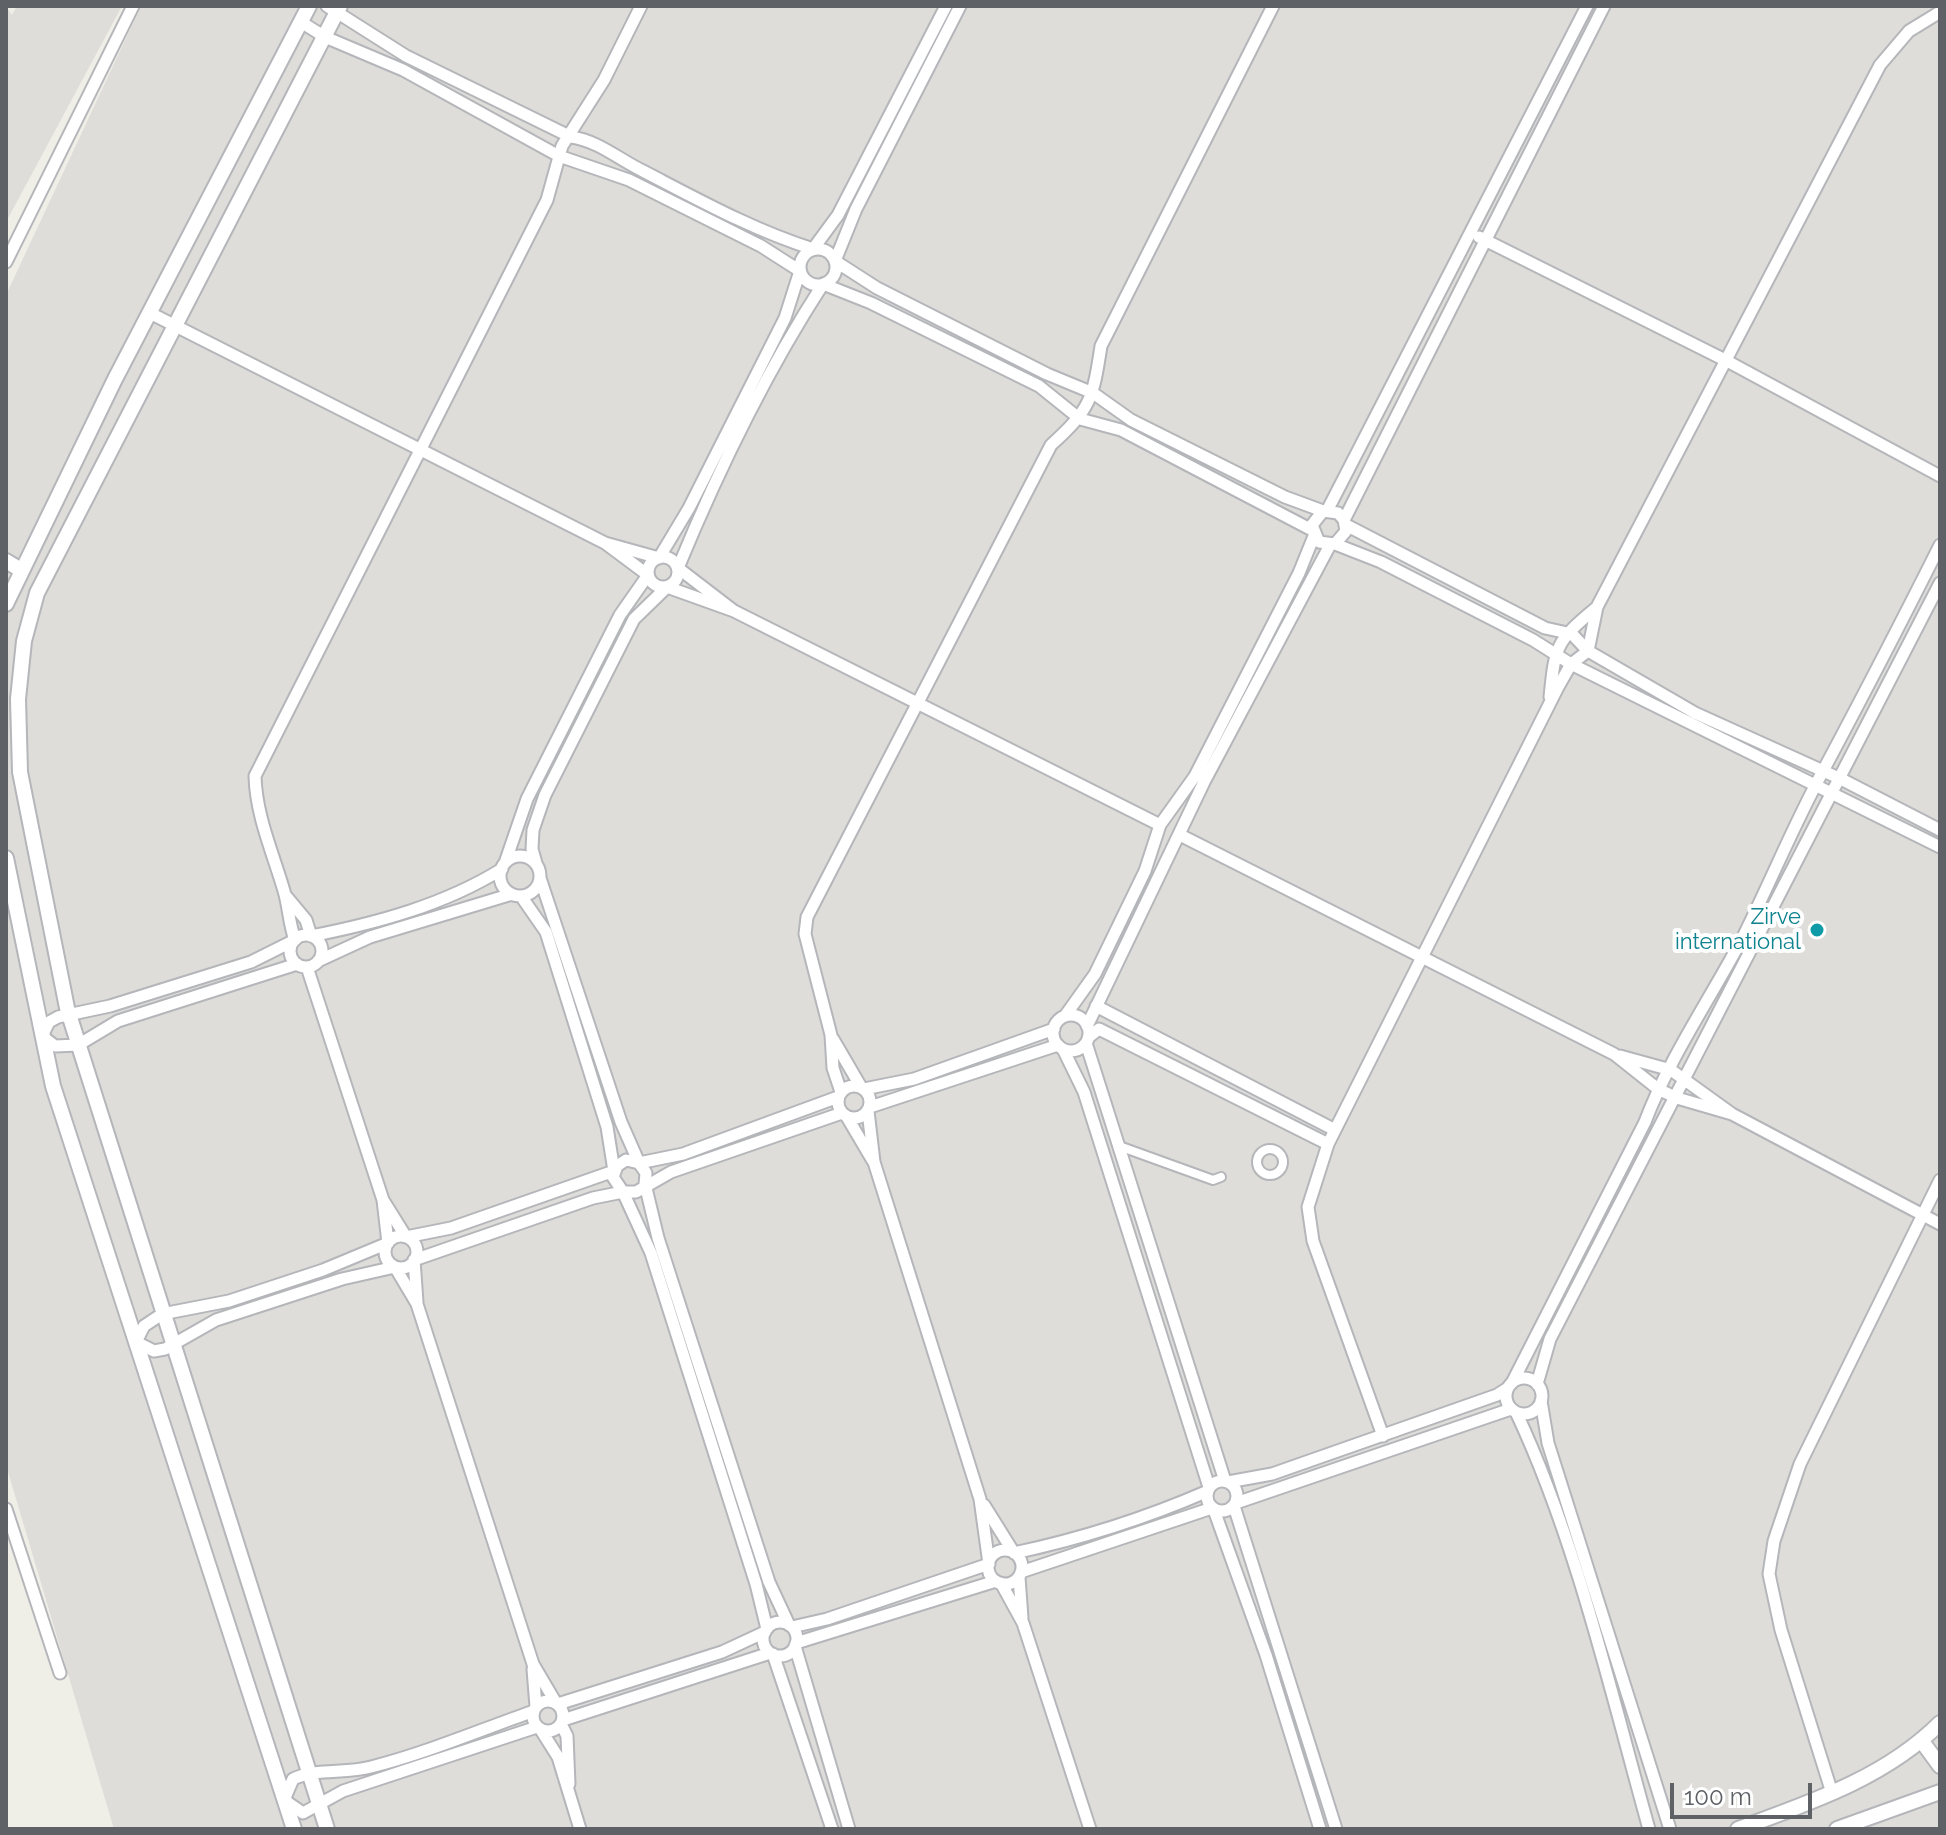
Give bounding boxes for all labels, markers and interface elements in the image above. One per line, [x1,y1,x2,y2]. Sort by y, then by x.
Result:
place label: Zirve international [1675,904,1801,956]
marker: Zirve international [1808,921,1826,939]
scale bar [1674,1767,1816,1817]
text: 100 m [1684,1782,1752,1811]

